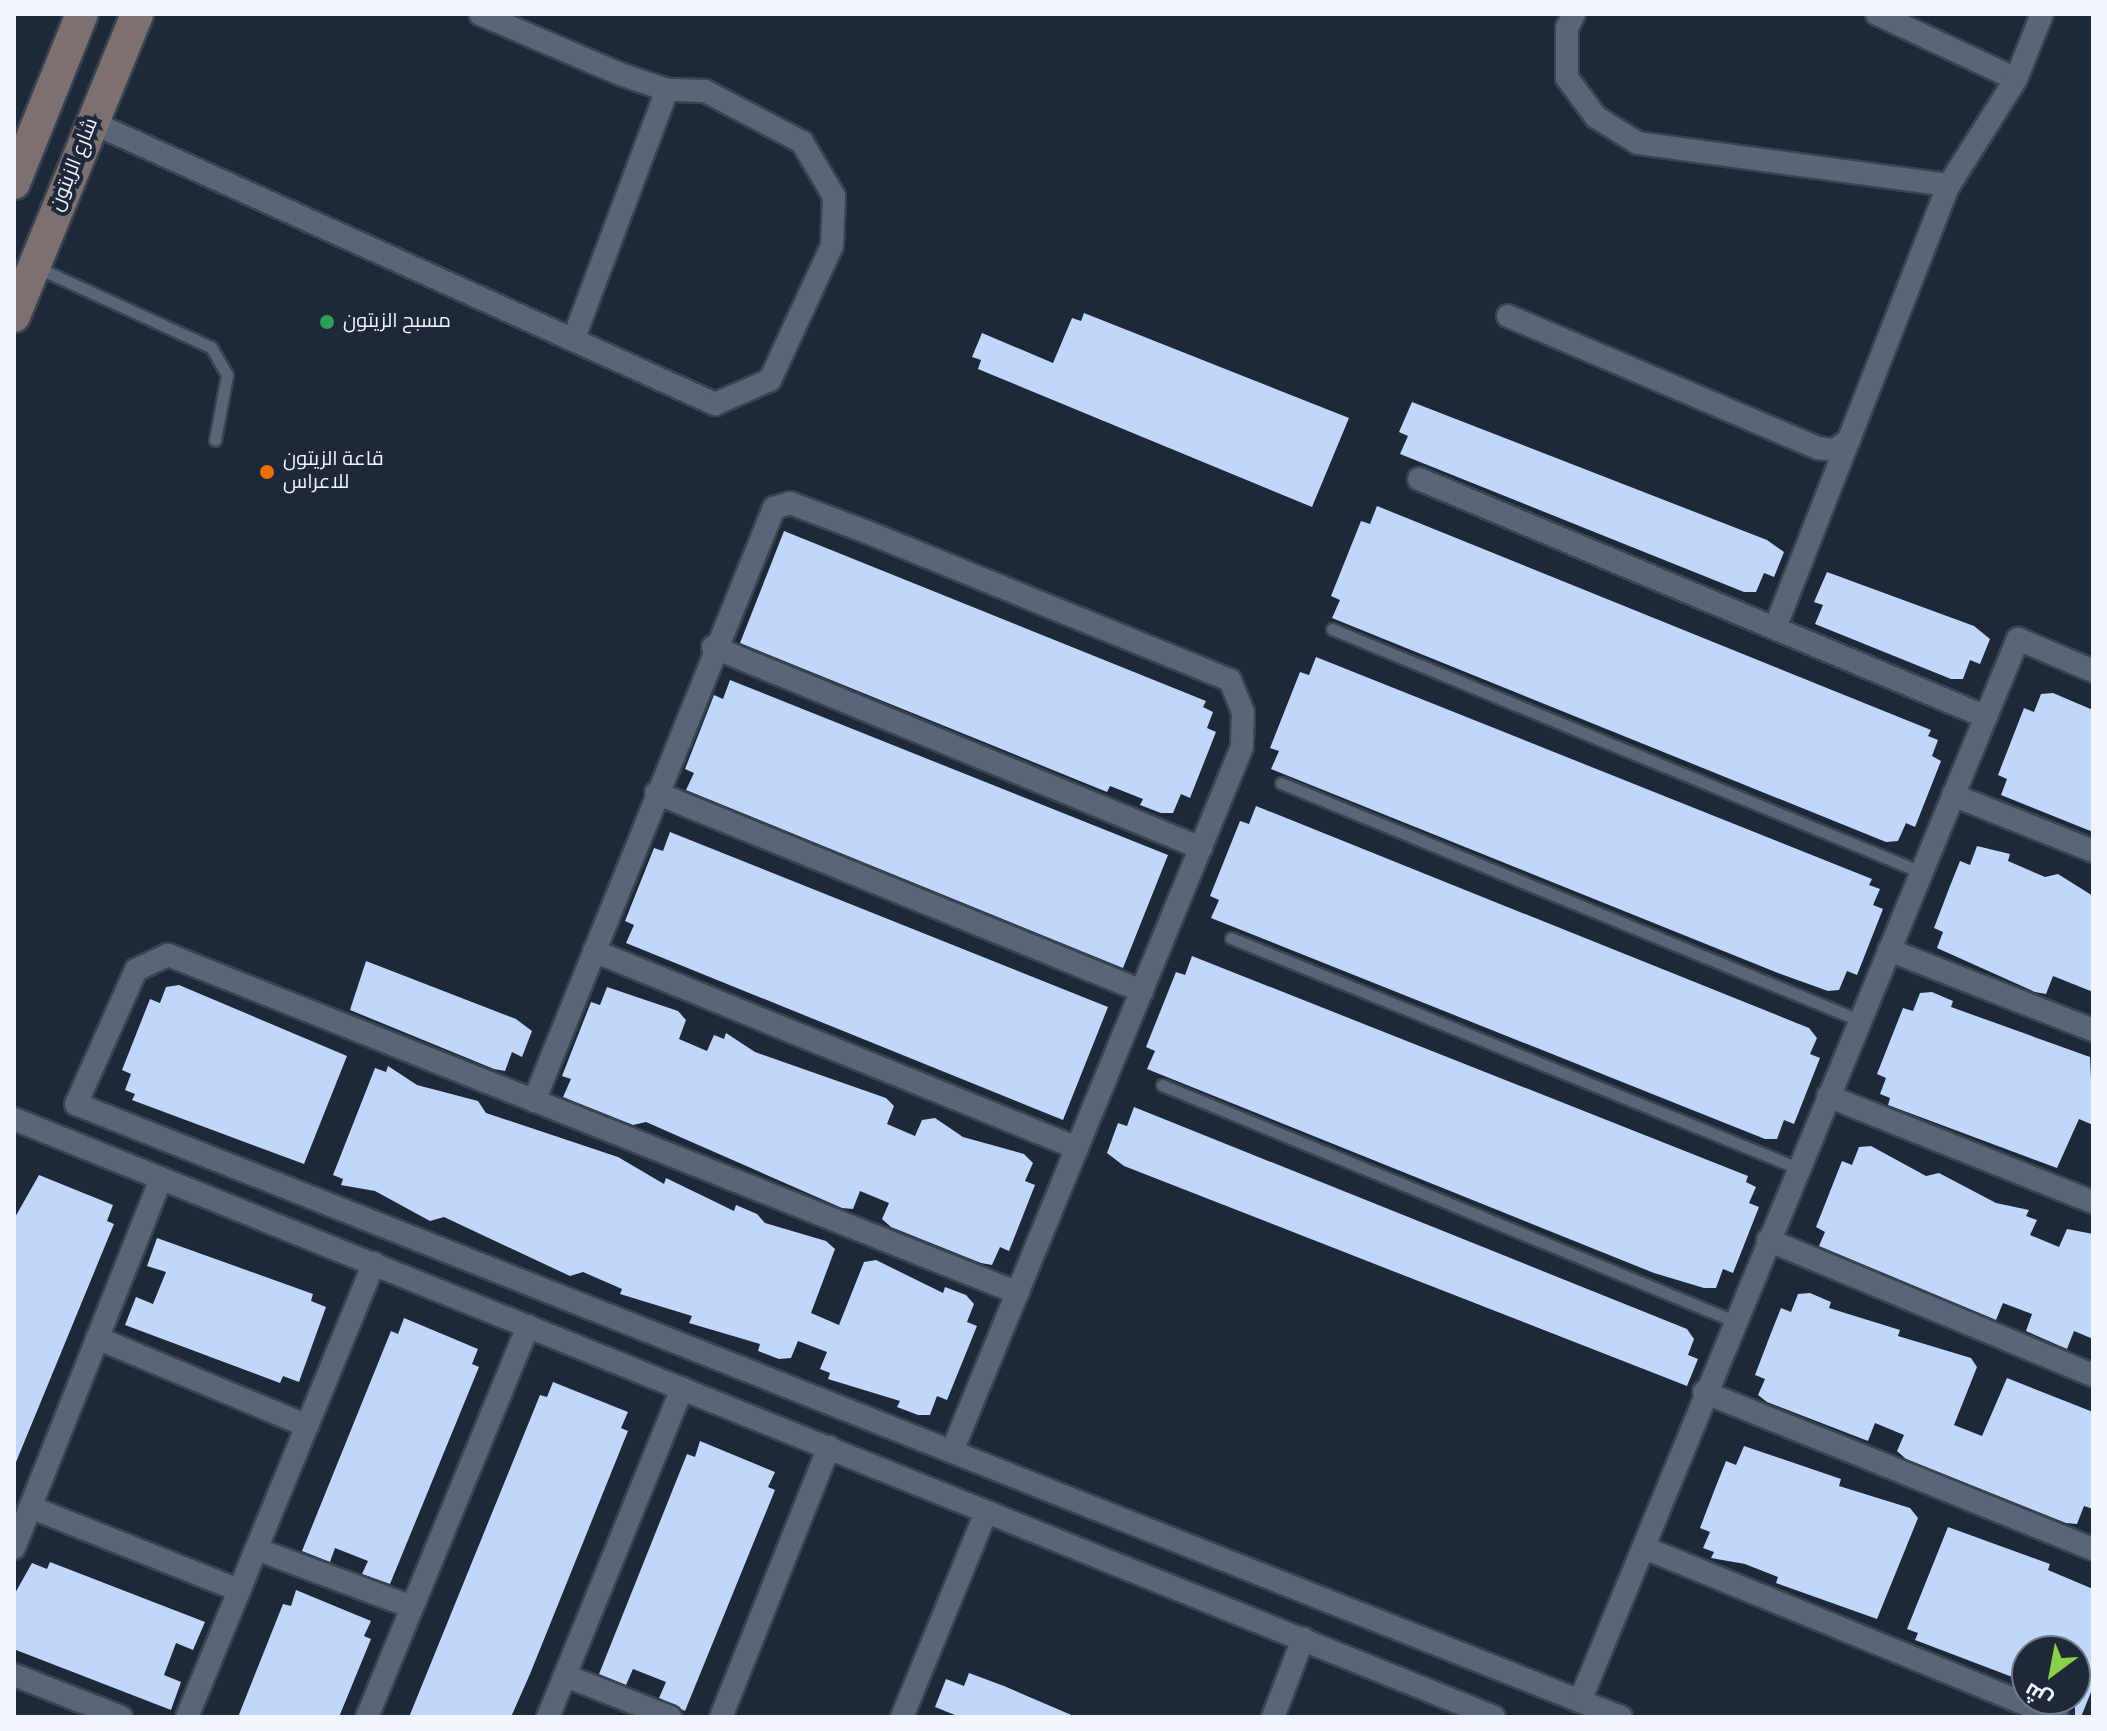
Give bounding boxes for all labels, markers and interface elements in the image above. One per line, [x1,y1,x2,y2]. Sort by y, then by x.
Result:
street label: شارع الزيتون [46,115,104,215]
place label: مسبح الزيتون [343,310,451,334]
marker: مسبح الزيتون [318,313,336,331]
place label: قاعة الزيتون للاعراس [283,448,384,495]
marker: قاعة الزيتون للاعراس [258,463,276,481]
north arrow [2011,1635,2091,1715]
text: ش [2020,1675,2058,1713]

